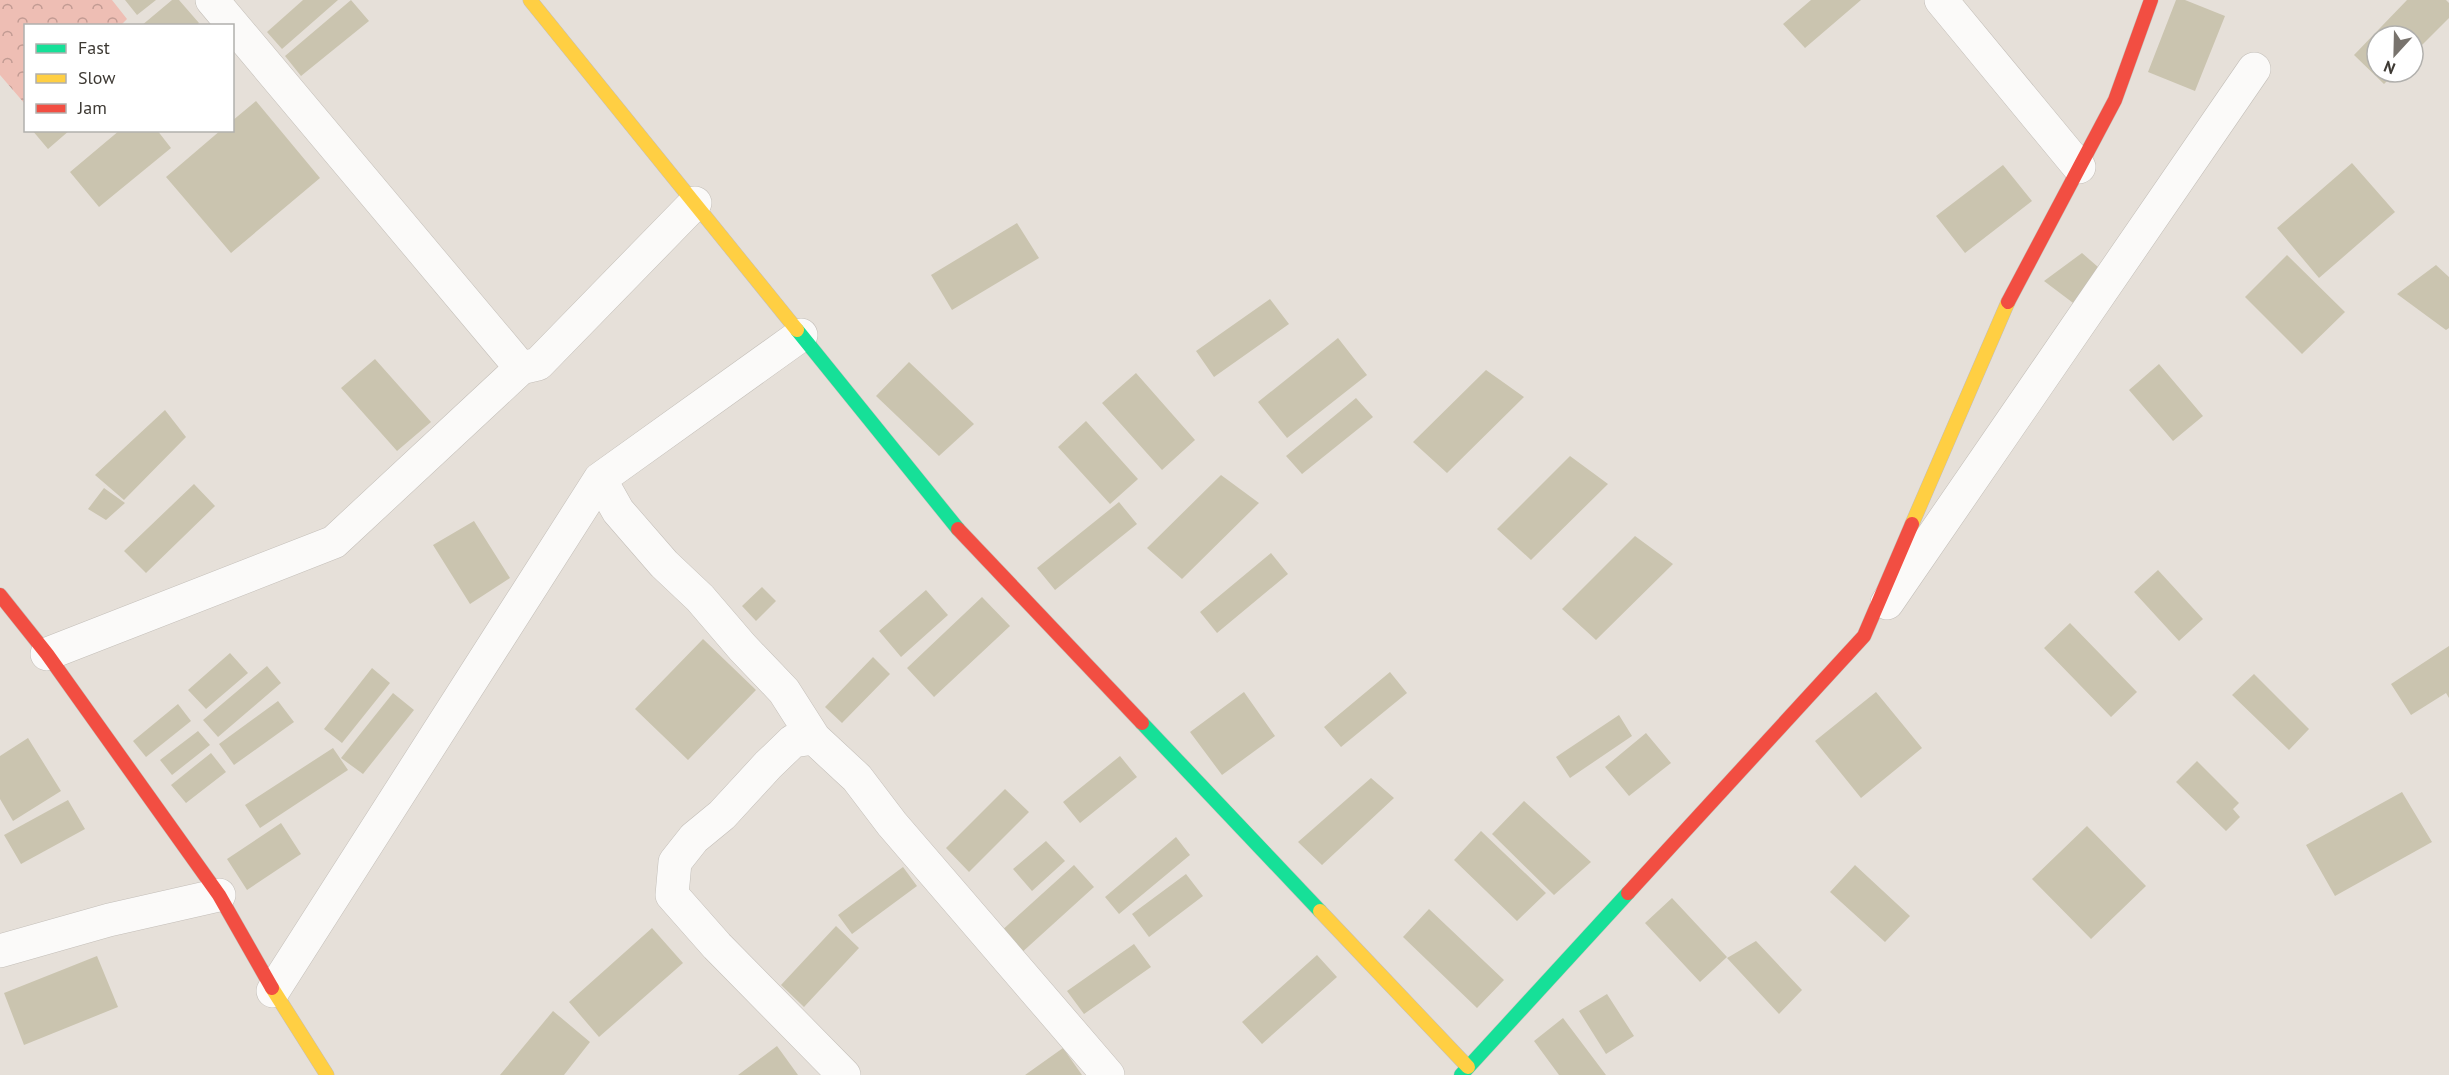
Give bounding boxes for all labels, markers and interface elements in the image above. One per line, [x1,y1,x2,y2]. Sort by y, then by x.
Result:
legend [24,24,234,132]
north arrow [2365,24,2425,84]
text: Fast [78,36,110,59]
text: N [2381,57,2398,79]
text: Slow [78,66,116,89]
text: Jam [77,96,107,119]

